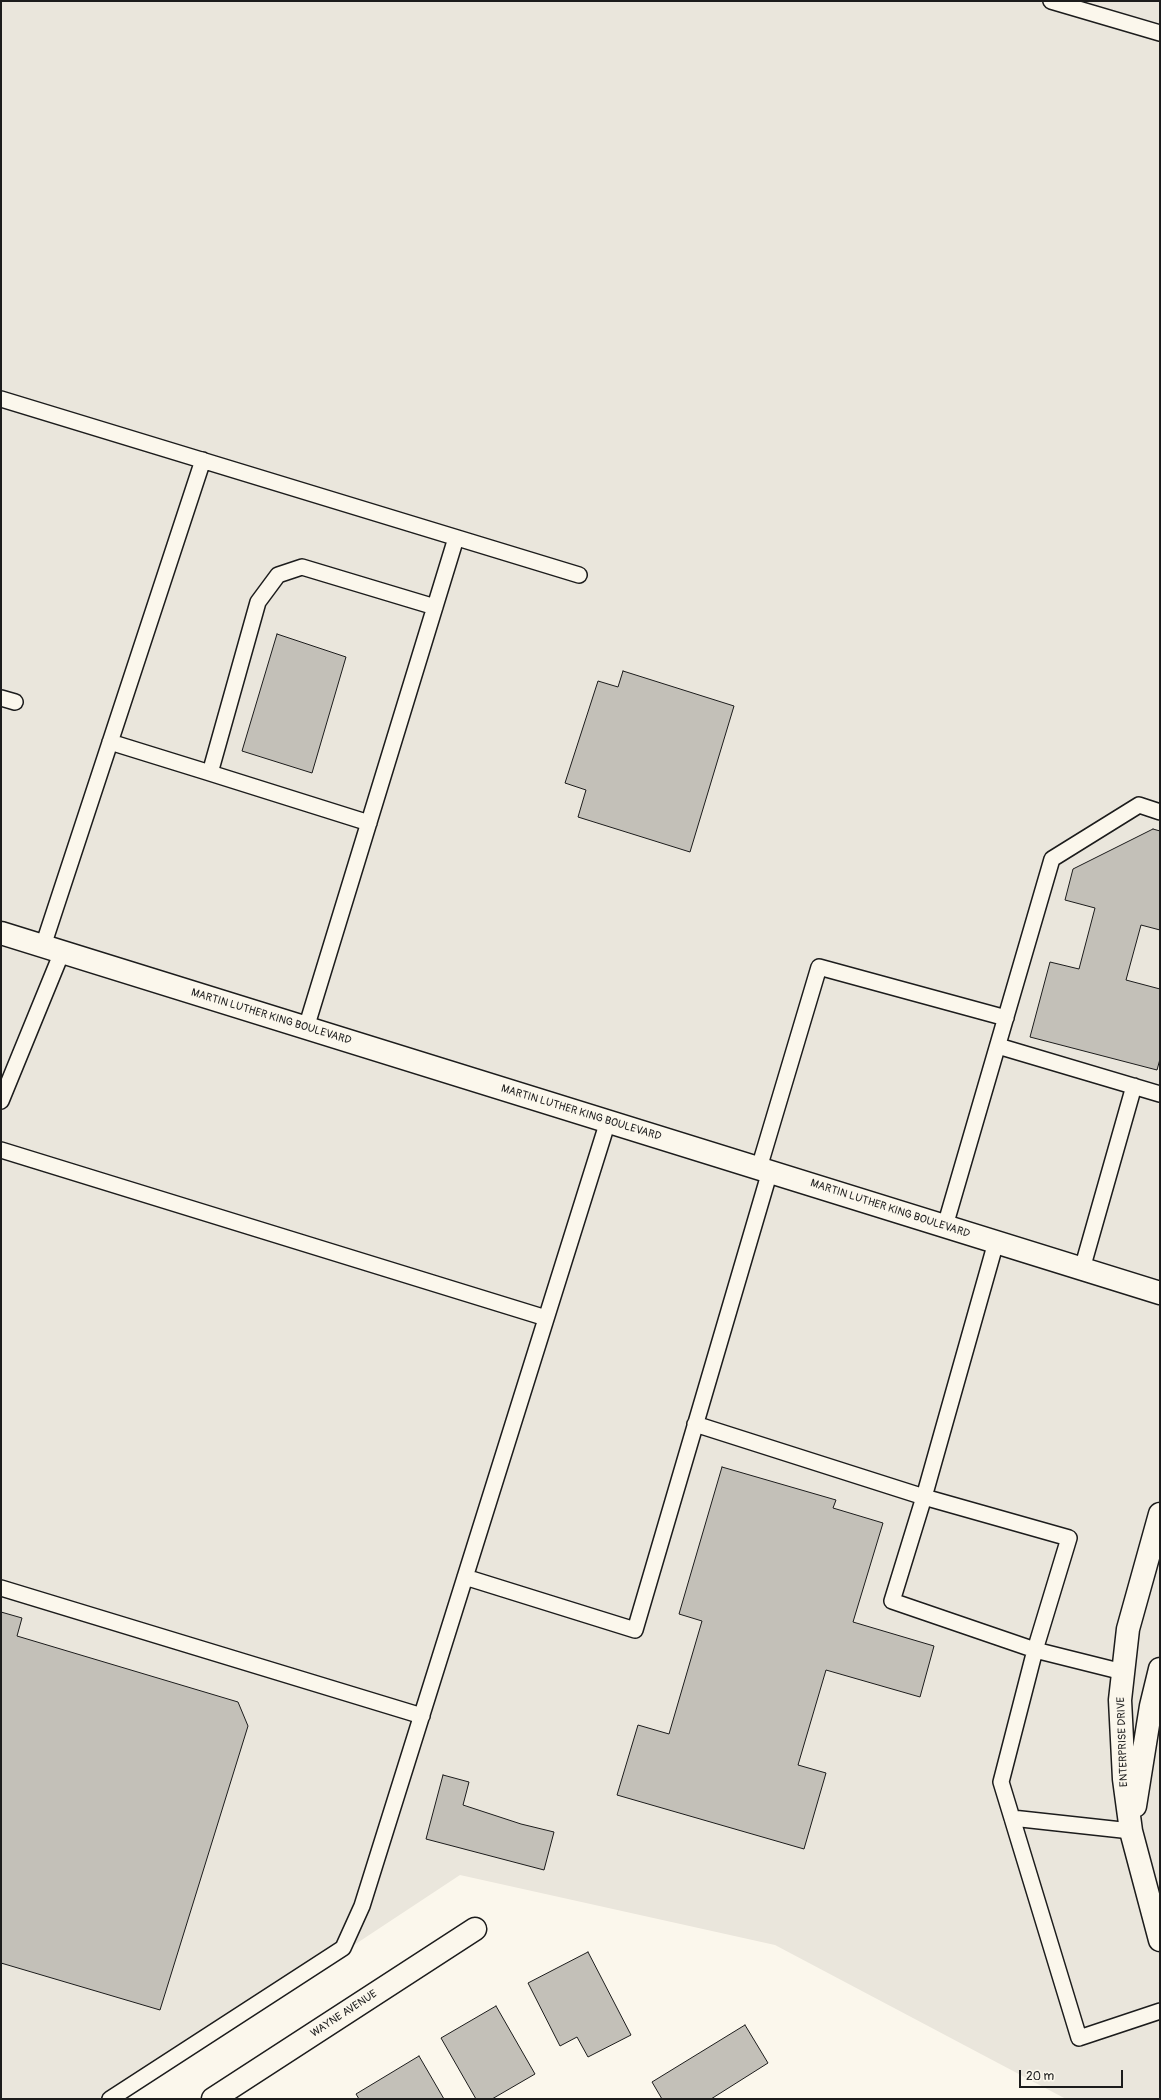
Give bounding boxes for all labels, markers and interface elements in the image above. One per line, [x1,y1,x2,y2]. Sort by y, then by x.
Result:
street label: MARTIN LUTHER KING BOULEVARD [189,986,353,1048]
street label: MARTIN LUTHER KING BOULEVARD [499,1082,663,1144]
street label: MARTIN LUTHER KING BOULEVARD [809,1177,971,1241]
street label: ENTERPRISE DRIVE [1115,1697,1131,1787]
street label: WAYNE AVENUE [308,1988,380,2040]
scale bar [1021,2062,1125,2088]
text: 20 m [1026,2069,1054,2084]

